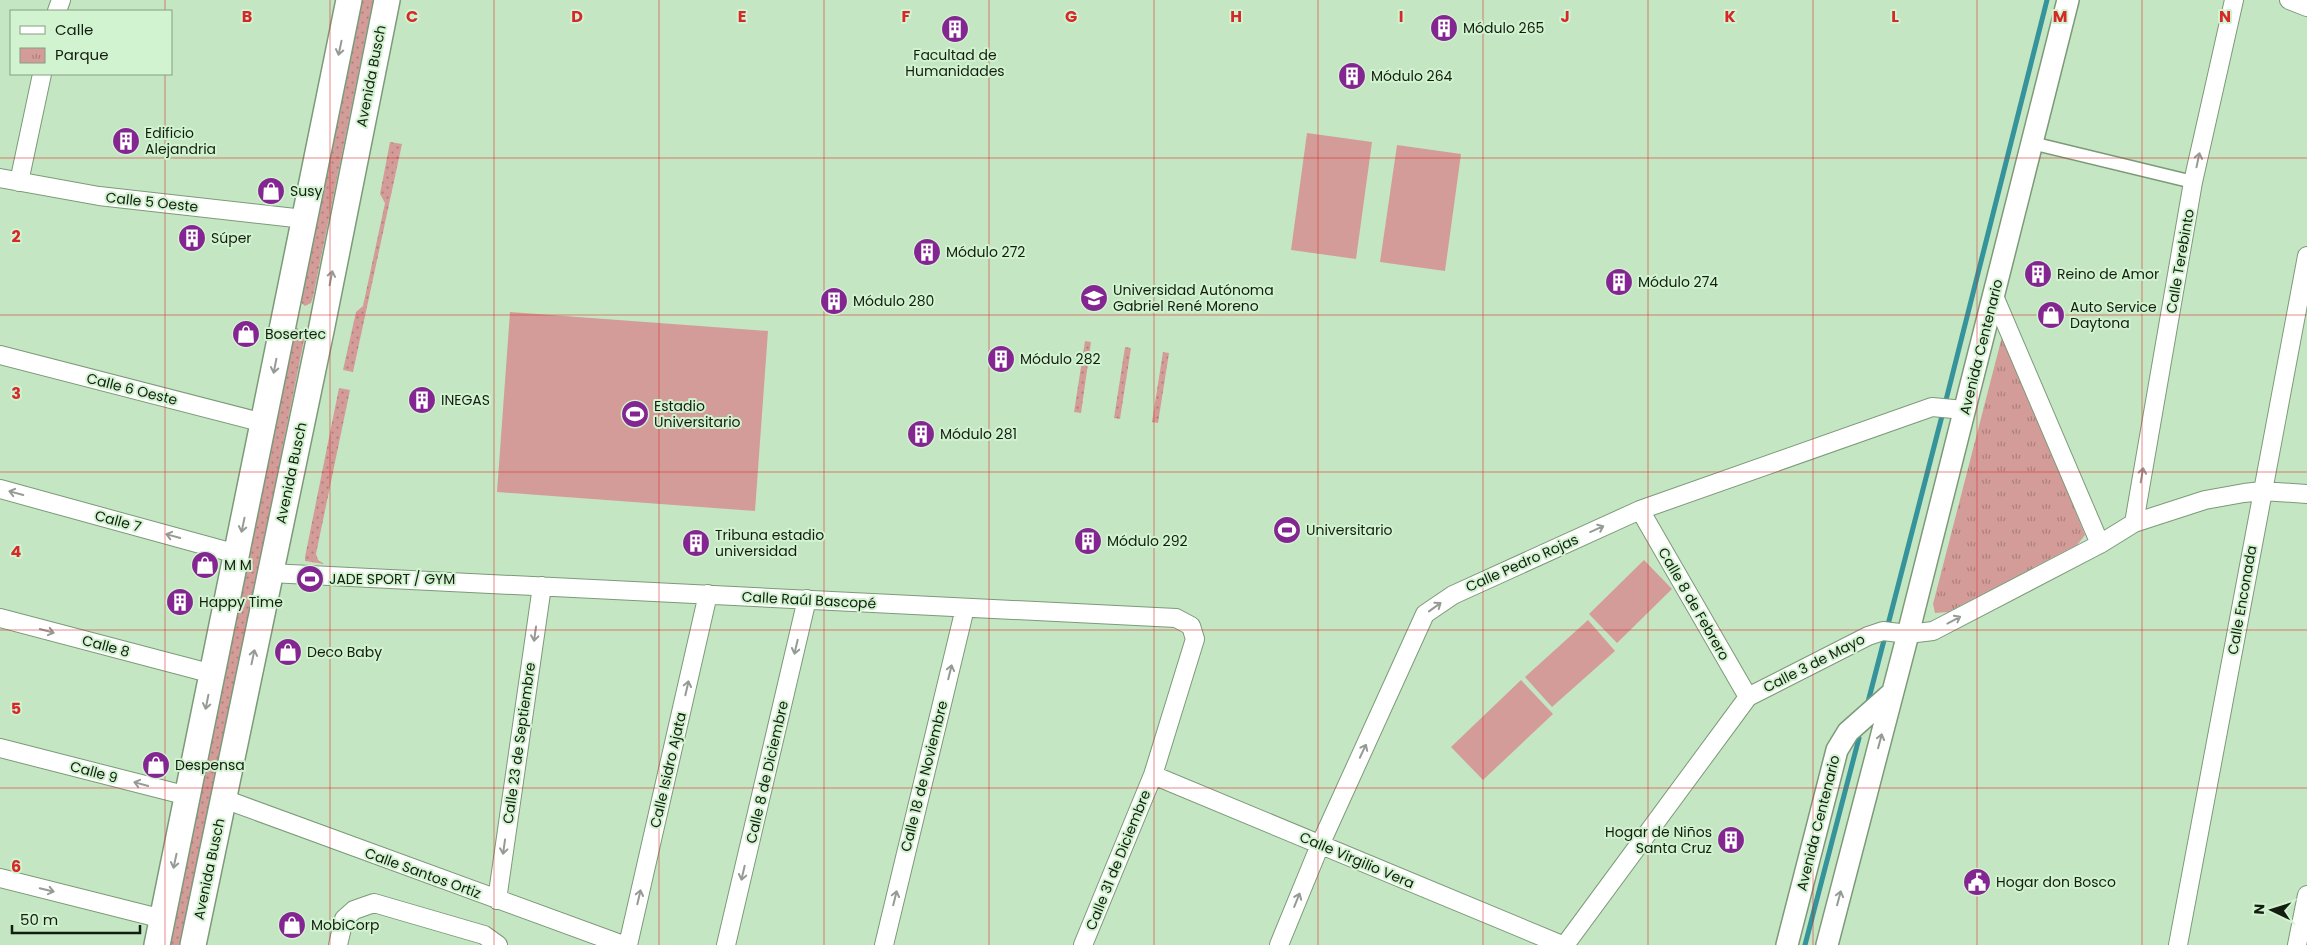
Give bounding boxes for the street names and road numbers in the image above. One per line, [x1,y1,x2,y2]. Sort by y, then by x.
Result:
street label: Avenida Busch [351,23,391,129]
street label: Calle 5 Oeste [105,187,200,217]
street label: Calle Terebinto [2161,207,2199,315]
street label: Avenida Centenario [1954,277,2008,417]
street label: Calle 6 Oeste [84,368,180,410]
street label: Avenida Busch [270,420,312,526]
street label: Calle 7 [93,505,144,537]
street label: Calle Pedro Rojas [1462,529,1582,597]
street label: Calle 8 de Febrero [1654,544,1735,664]
street label: Calle Enconada [2223,544,2261,656]
street label: Calle Raúl Bascopé [741,586,877,614]
street label: Calle 3 de Mayo [1760,629,1868,697]
street label: Calle 8 [80,630,132,662]
street label: Calle 23 de Septiembre [498,661,540,825]
street label: Calle 8 de Diciembre [741,698,793,845]
street label: Calle 18 de Noviembre [896,698,953,854]
street label: Calle Isidro Ajata [645,710,691,830]
street label: Avenida Centenario [1791,753,1845,893]
street label: Calle 9 [68,756,120,788]
street label: Calle 31 de Diciembre [1081,787,1155,933]
street label: Avenida Busch [188,816,230,922]
street label: Calle Virgilio Vera [1296,827,1418,893]
street label: Calle Santos Ortiz [362,843,484,903]

